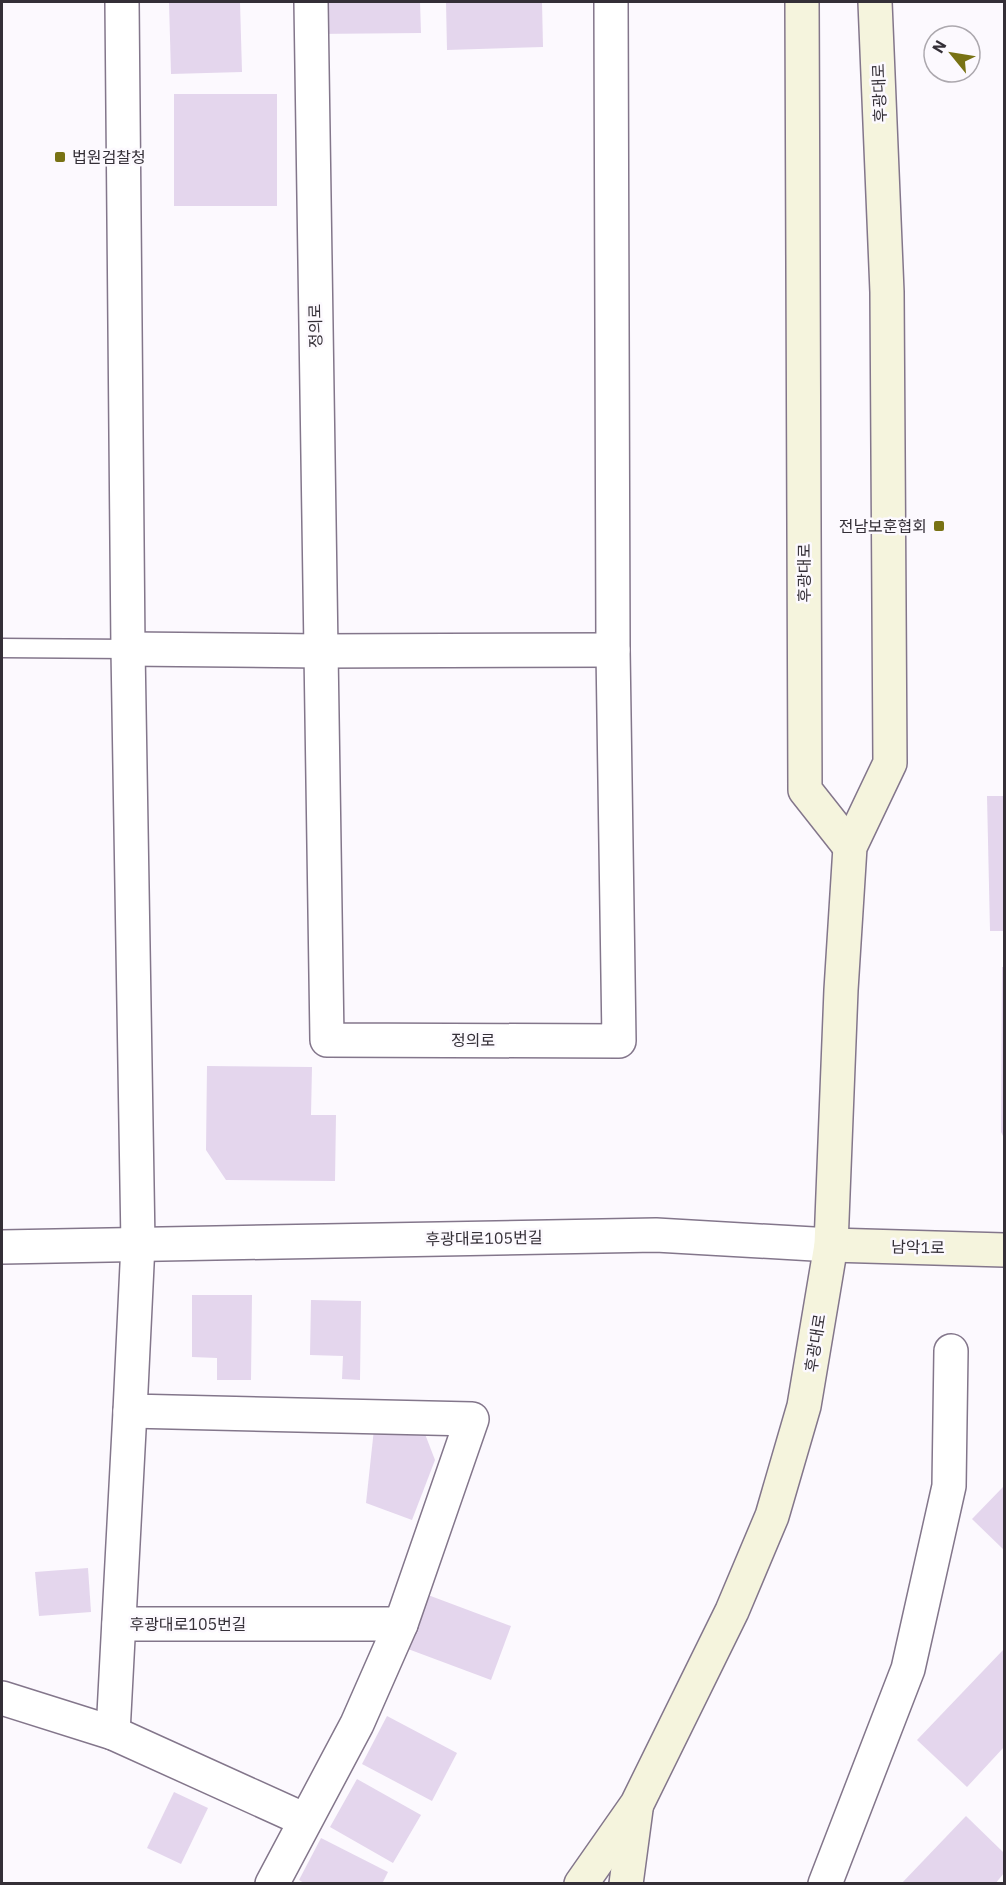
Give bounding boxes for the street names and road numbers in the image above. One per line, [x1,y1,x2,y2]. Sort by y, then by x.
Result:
street label: 후광대로 [868,63,890,123]
street label: 정의로 [305,303,325,348]
street label: 후광대로 [794,543,814,602]
street label: 정의로 [451,1030,495,1050]
street label: 후광대로105번길 [425,1227,543,1249]
street label: 남악1로 [891,1237,945,1257]
street label: 후광대로 [801,1312,830,1374]
street label: 후광대로105번길 [129,1614,247,1634]

